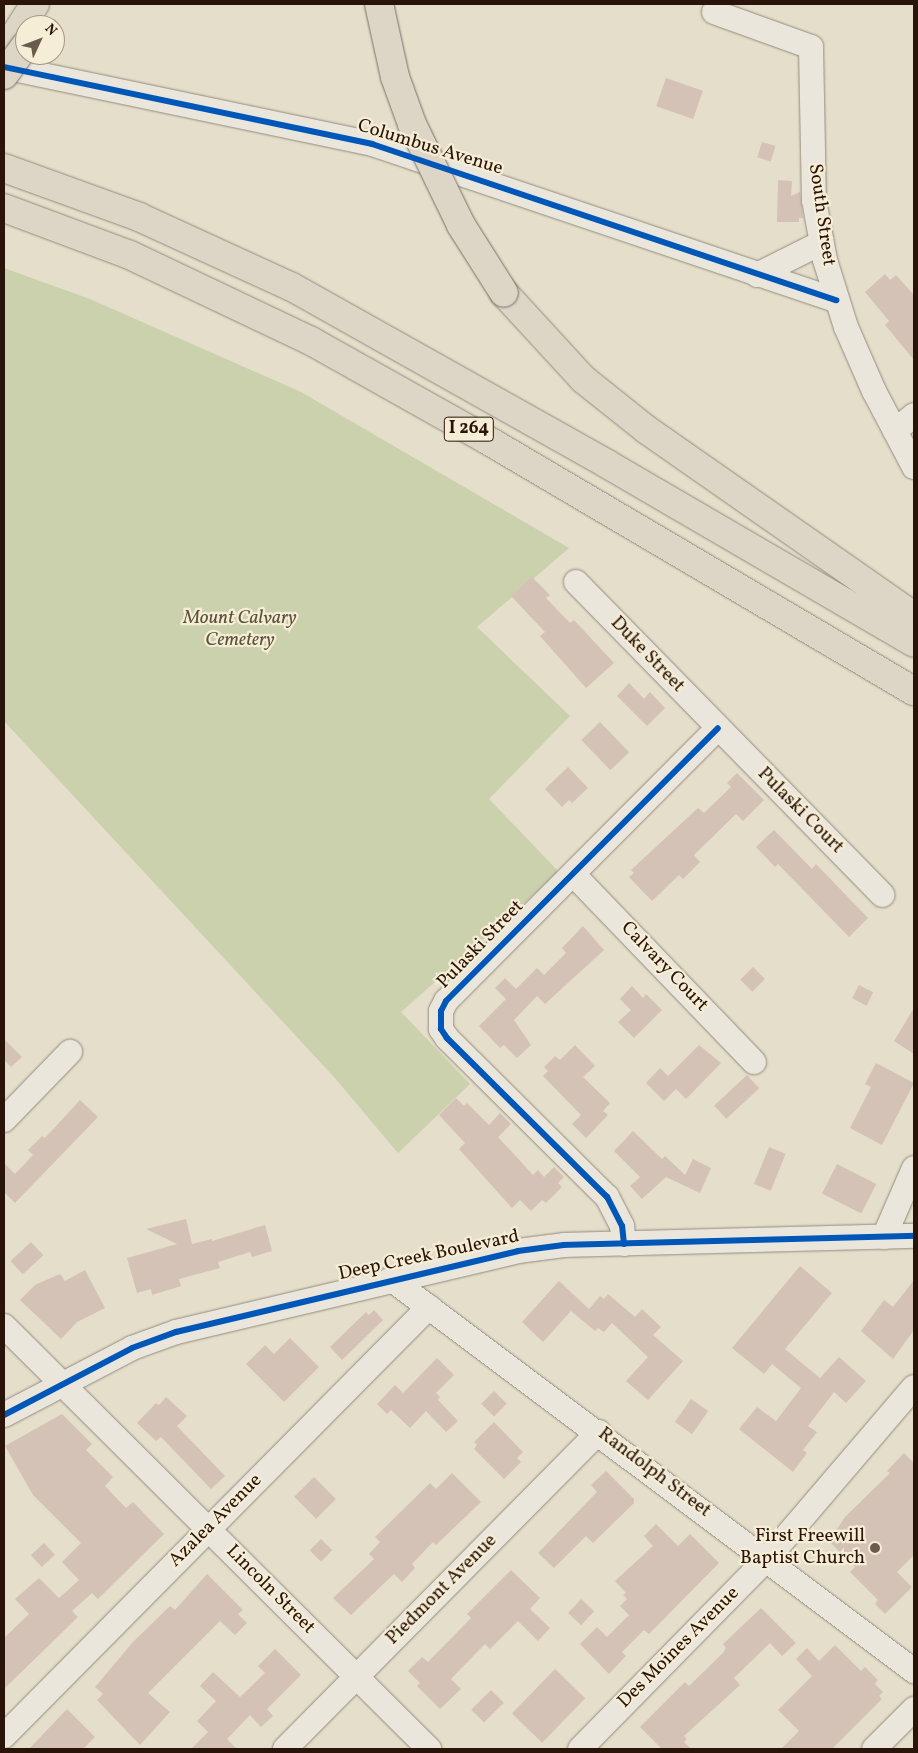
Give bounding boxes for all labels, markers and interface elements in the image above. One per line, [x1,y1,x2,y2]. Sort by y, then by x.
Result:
north arrow [15,15,65,65]
text: N [40,20,61,40]
street label: Columbus Avenue [355,115,505,181]
street label: South Street [803,162,839,268]
road number: I 264 [443,414,495,444]
park label: Mount Calvary Cemetery [183,608,297,652]
street label: Duke Street [605,612,689,698]
street label: Pulaski Court [752,763,848,859]
street label: Pulaski Street [433,896,529,994]
street label: Calvary Court [615,917,713,1017]
street label: Deep Creek Boulevard [336,1226,522,1286]
street label: Randolph Street [593,1423,715,1523]
street label: Azalea Avenue [165,1470,267,1572]
place label: First Freewill Baptist Church [740,1526,865,1570]
street label: Piedmont Avenue [382,1530,502,1650]
street label: Lincoln Street [221,1541,319,1639]
marker: First Freewill Baptist Church [869,1542,881,1554]
street label: Des Moines Avenue [614,1583,744,1713]

